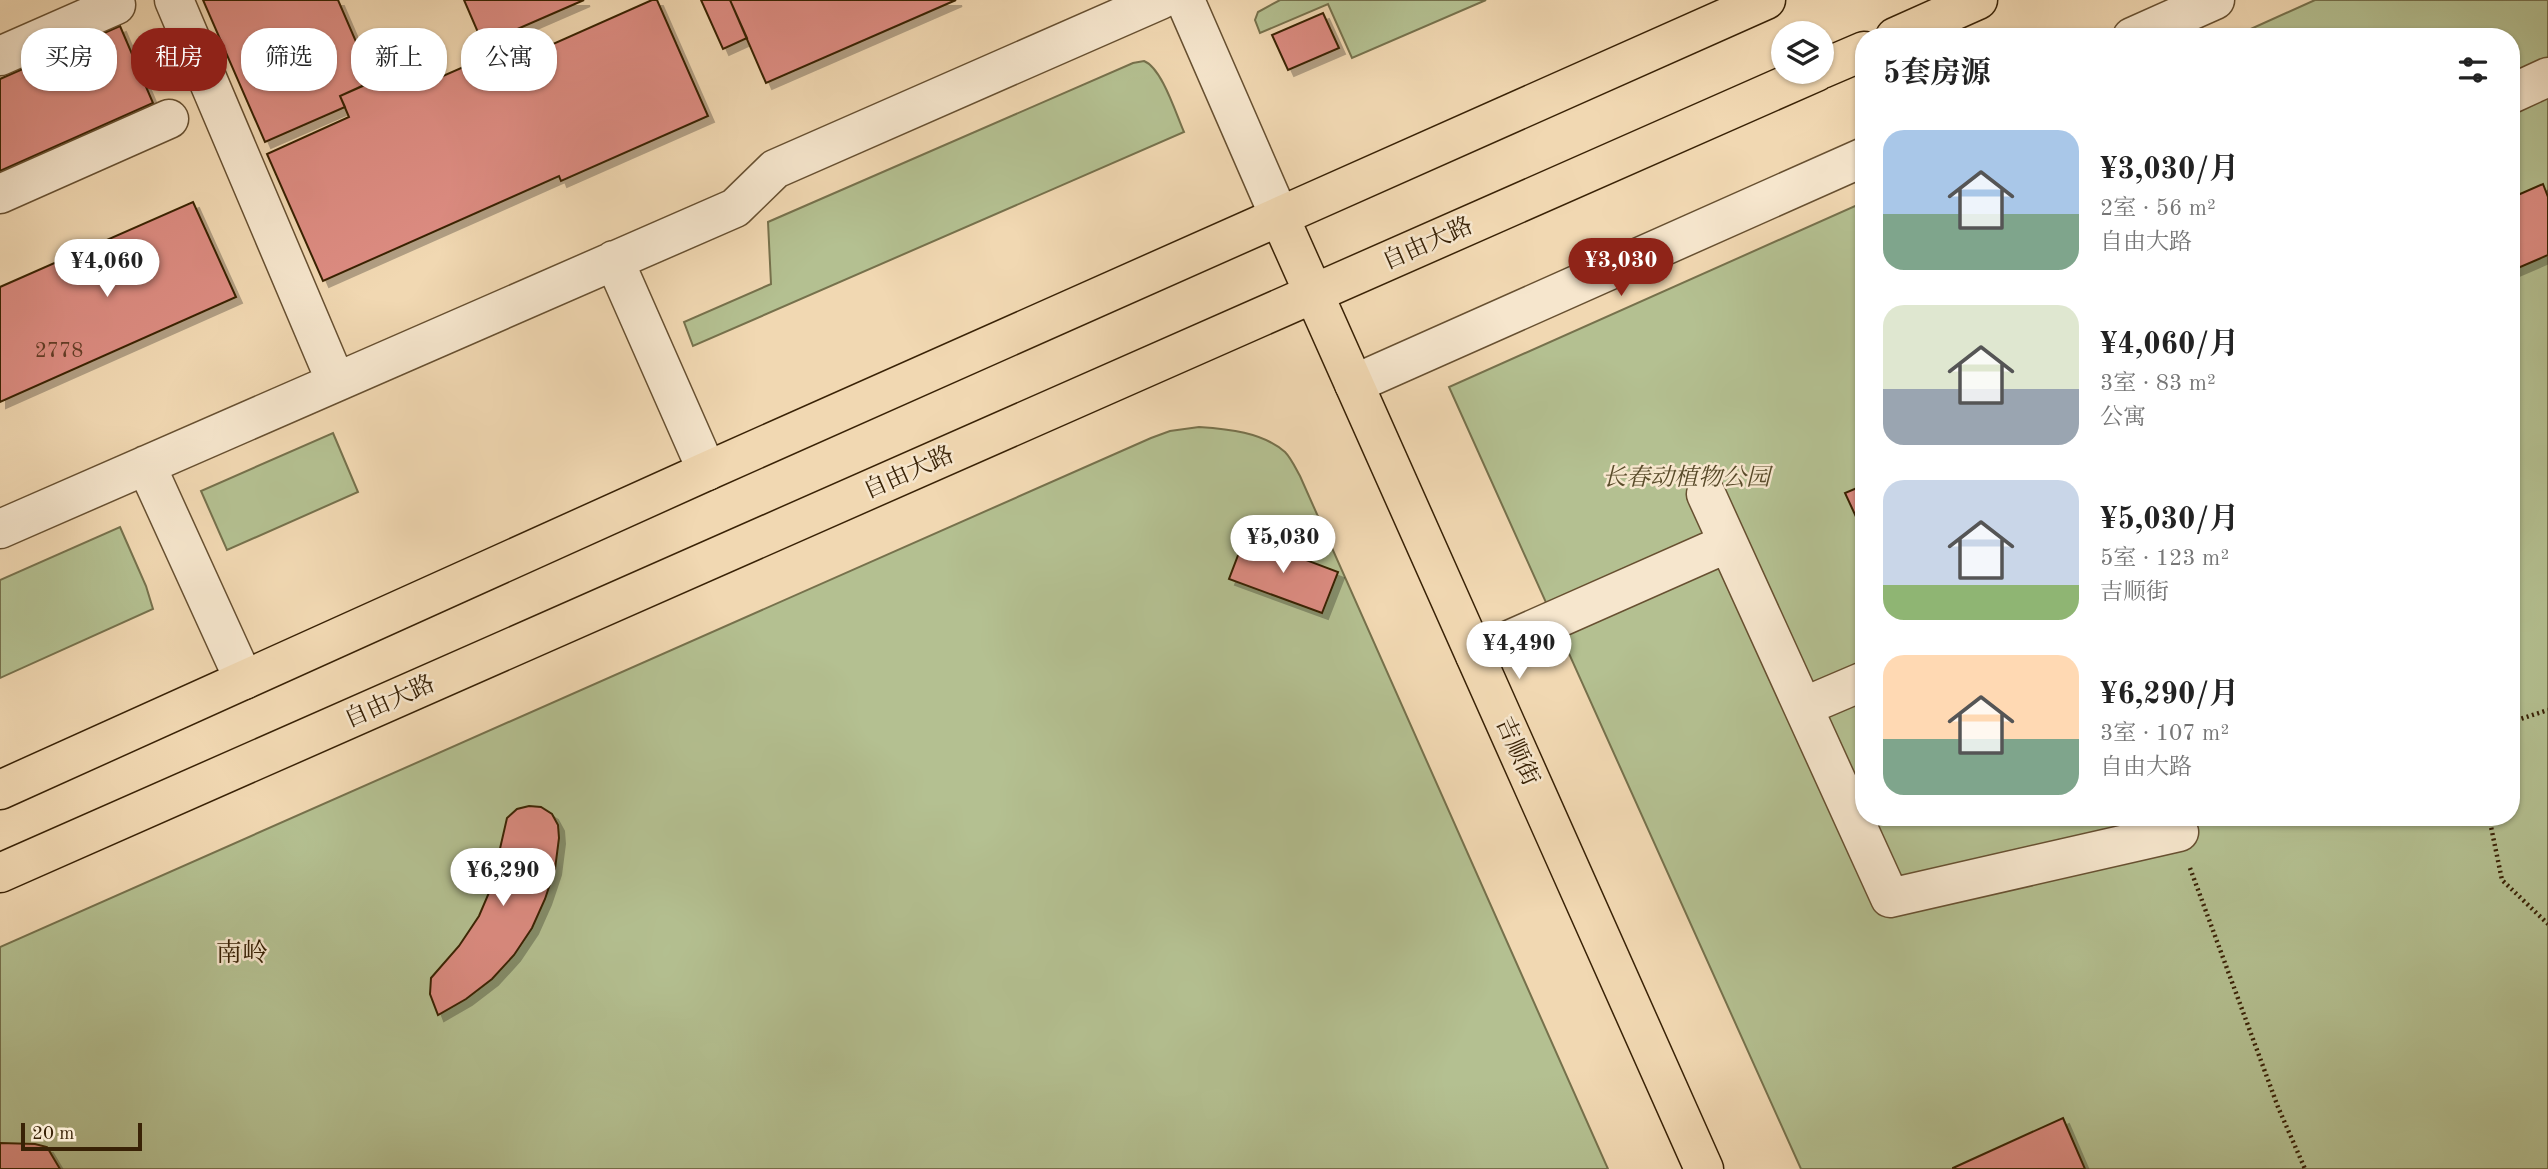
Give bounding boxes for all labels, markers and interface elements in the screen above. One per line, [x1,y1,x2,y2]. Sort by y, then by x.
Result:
map controls [1771,21,1834,84]
button: layers [1771,21,1834,84]
chip: 买房 [21,28,117,91]
chip: 租房 [131,28,227,91]
chip: 筛选 [241,28,337,91]
chip: 新上 [351,28,447,91]
chip: 公寓 [461,28,557,91]
icon: filters [2454,51,2492,89]
text: 5套房源 [1883,59,1990,89]
text: ¥3,030/月 [2100,155,2239,185]
icon: home [1939,158,2023,242]
text: 2室 · 56 m² [2100,197,2216,220]
street label: 自由大路 [1378,212,1477,275]
text: 自由大路 [2100,231,2192,254]
pin: ¥3,030 [1564,238,1678,298]
pin: ¥4,060 [50,240,164,299]
text: ¥3,030 [1584,249,1658,272]
text: ¥4,060 [70,250,144,273]
text: ¥4,060/月 [2100,330,2239,360]
icon: home [1939,333,2023,417]
house number: 2778 [35,341,83,362]
text: 3室 · 83 m² [2100,372,2216,395]
text: 公寓 [2100,406,2146,429]
street label: 自由大路 [859,441,958,504]
park label: 长春动植物公园 [1602,464,1774,491]
text: ¥5,030/月 [2100,505,2239,535]
icon: home [1939,508,2023,592]
pin: ¥5,030 [1226,516,1340,575]
text: ¥5,030 [1246,526,1320,549]
text: 5室 · 123 m² [2100,547,2229,570]
text: 吉顺街 [2100,581,2169,604]
pin: ¥4,490 [1462,622,1576,681]
text: ¥4,490 [1482,632,1556,655]
street label: 自由大路 [340,670,439,733]
text: ¥6,290/月 [2100,680,2239,710]
icon: home [1939,683,2023,767]
street label: 吉顺街 [1491,713,1545,790]
text: 3室 · 107 m² [2100,722,2229,745]
text: 自由大路 [2100,756,2192,779]
pin: ¥6,290 [446,848,560,908]
text: ¥6,290 [466,859,540,882]
district label: 南岭 [216,939,268,967]
scale bar [21,1120,142,1152]
text: 20 m [32,1125,74,1144]

